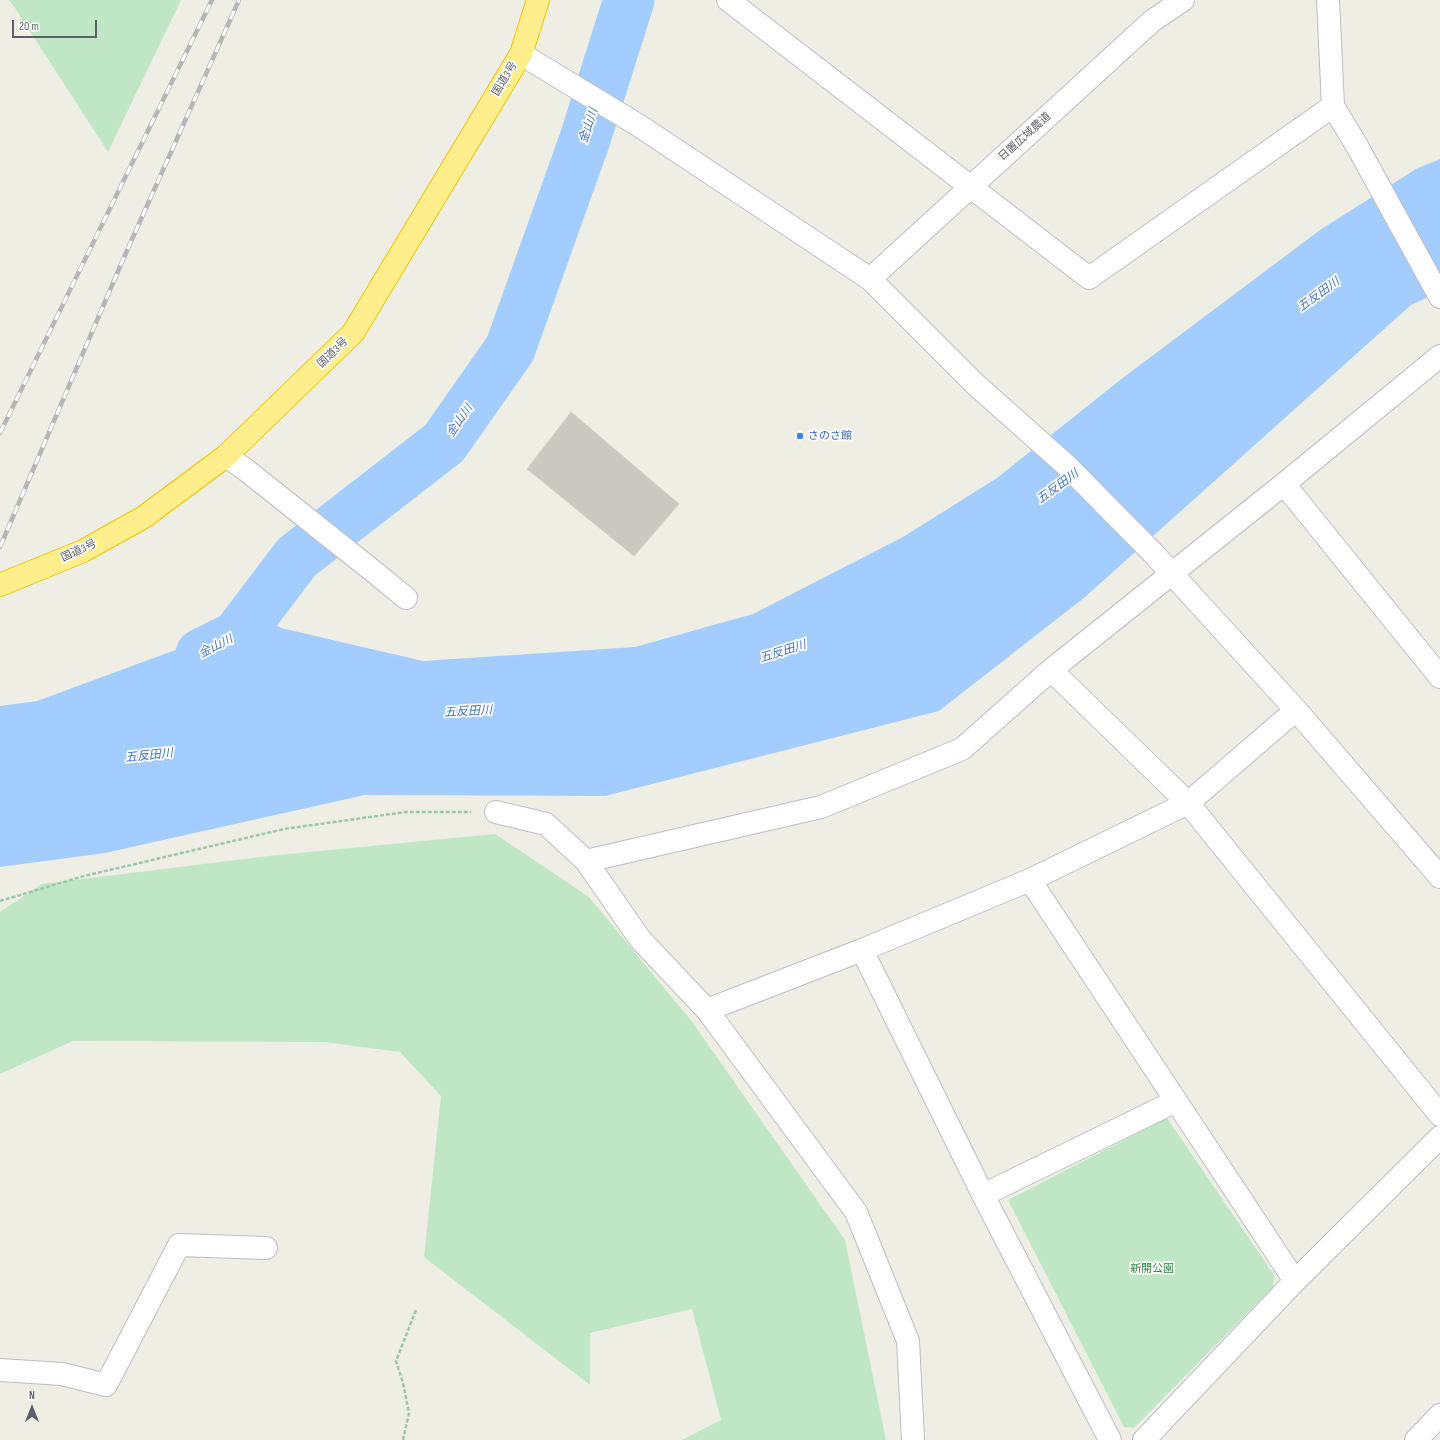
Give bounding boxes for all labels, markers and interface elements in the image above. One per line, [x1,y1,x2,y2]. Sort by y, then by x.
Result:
scale bar [14,12,99,38]
text: 20 m [19,19,39,34]
street label: 国道3号 [490,59,520,99]
water label: 金山川 [577,107,601,145]
street label: 日置広域農道 [996,110,1054,164]
water label: 五反田川 [1295,275,1343,315]
street label: 国道3号 [315,335,351,371]
water label: 金山川 [444,402,476,440]
place label: さのさ館 [808,429,852,443]
marker: さのさ館 [795,431,805,441]
water label: 五反田川 [1034,467,1082,507]
street label: 国道3号 [59,537,99,565]
water label: 金山川 [197,632,235,662]
water label: 五反田川 [758,638,808,666]
water label: 五反田川 [444,704,492,720]
water label: 五反田川 [124,746,174,766]
park label: 新開公園 [1130,1262,1174,1276]
north arrow [12,1388,52,1428]
text: N [29,1389,35,1402]

